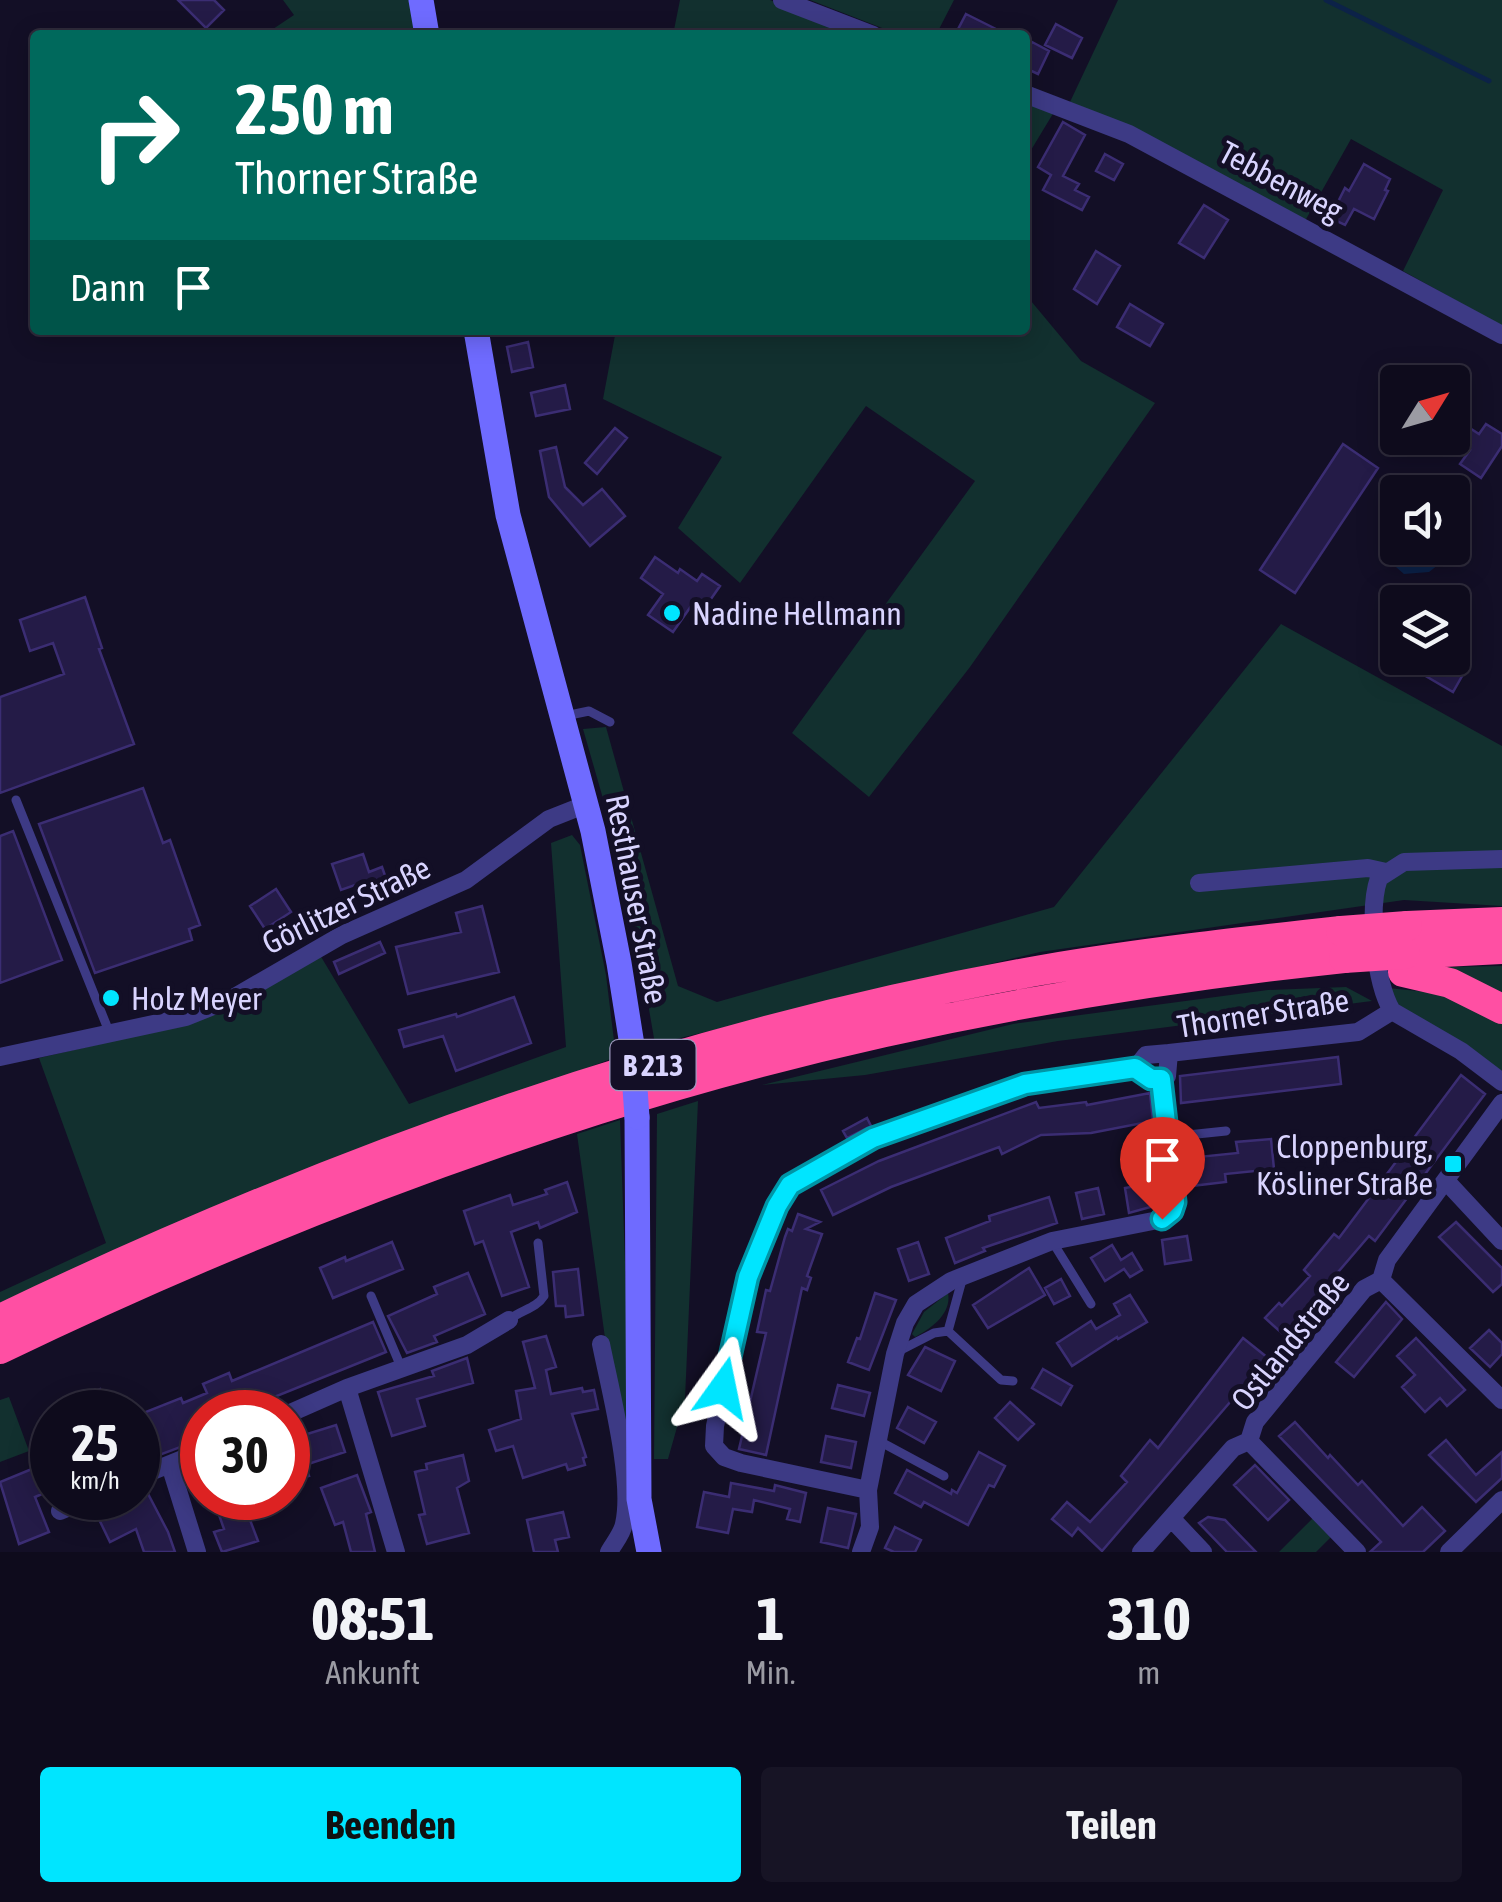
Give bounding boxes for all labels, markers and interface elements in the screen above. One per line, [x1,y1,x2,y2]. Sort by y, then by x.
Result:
text: 250 m [235,69,394,149]
icon: right [70,70,200,200]
street label: Tebbenweg [1213,133,1349,229]
text: Thorner Straße [235,152,479,204]
icon: arrive [166,260,221,315]
text: Dann [70,266,146,309]
north arrow [1380,365,1470,455]
map controls [1380,365,1470,675]
button: sound [1380,475,1470,565]
button: layers [1380,585,1470,675]
place label: Nadine Hellmann [692,595,902,632]
marker: Nadine Hellmann [661,602,683,624]
street label: Resthauser Straße [599,791,675,1007]
street label: Görlitzer Straße [256,848,436,962]
place label: Holz Meyer [131,980,262,1017]
street label: Thorner Straße [1175,981,1351,1045]
marker: Holz Meyer [100,987,122,1009]
road number: B 213 [610,1040,696,1090]
pin [1120,1117,1205,1220]
place label: Cloppenburg, Kösliner Straße [1256,1128,1433,1202]
icon: arrive [1135,1132,1190,1187]
marker: Cloppenburg, Kösliner Straße [1442,1153,1464,1175]
street label: Ostlandstraße [1223,1264,1357,1418]
position arrow [671,1336,775,1440]
speed limit sign: 30 [180,1390,310,1520]
text: 25 [71,1414,118,1472]
text: km/h [70,1466,120,1494]
text: 08:51 [311,1584,434,1653]
text: 1 [756,1584,785,1653]
text: 310 [1106,1584,1191,1653]
text: Ankunft [326,1654,420,1691]
text: Min. [745,1654,795,1691]
text: m [1137,1654,1160,1691]
button: Beenden [40,1767,741,1882]
button: Teilen [761,1767,1462,1882]

